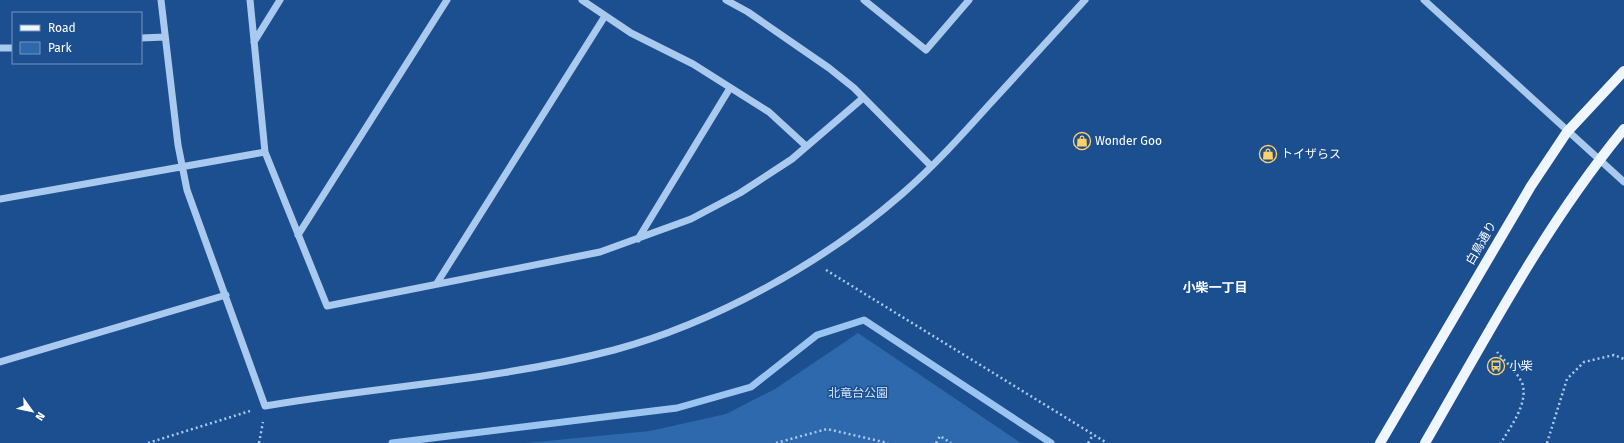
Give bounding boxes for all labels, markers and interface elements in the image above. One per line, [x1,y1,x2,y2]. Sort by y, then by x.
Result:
legend [12,12,142,64]
text: Road [48,21,76,35]
text: Park [48,41,72,55]
shop icon: Wonder Goo [1072,131,1092,151]
place label: Wonder Goo [1095,134,1162,148]
shop icon: トイザらス [1258,144,1278,164]
place label: トイザらス [1281,147,1341,161]
street label: 白鳥通り [1463,219,1499,267]
district label: 小柴一丁目 [1182,280,1248,295]
bus stop icon: 小柴 [1486,356,1506,376]
place label: 小柴 [1509,359,1533,373]
park label: 北竜台公園 [828,386,888,400]
north arrow [12,391,52,431]
text: N [33,410,47,423]

